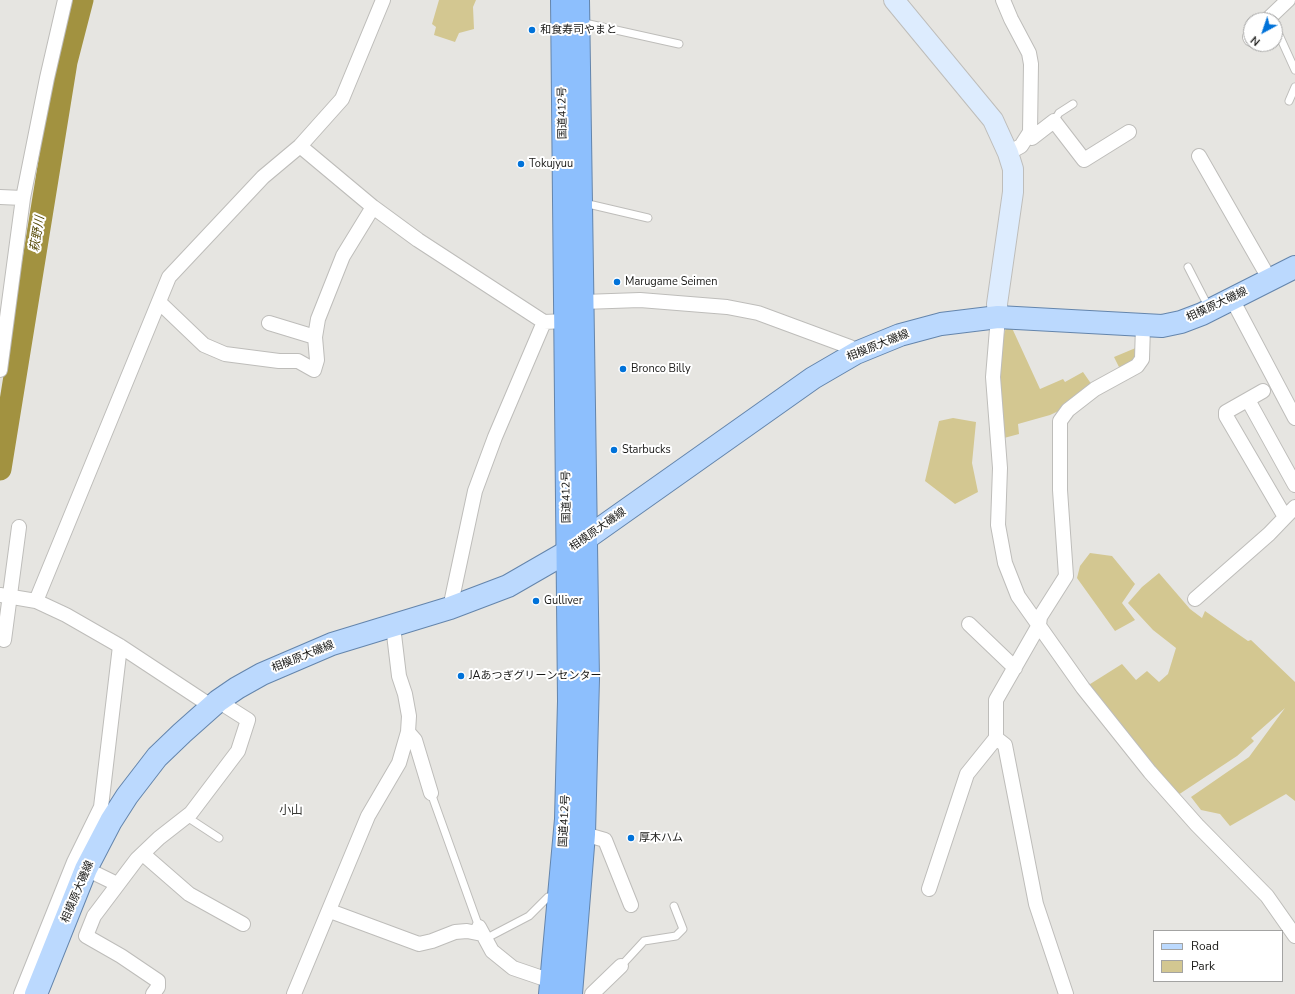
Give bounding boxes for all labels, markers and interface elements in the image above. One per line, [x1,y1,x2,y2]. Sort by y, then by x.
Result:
north arrow [1243,12,1283,52]
place label: 和食寿司やまと [540,23,617,37]
marker: 和食寿司やまと [527,25,537,35]
text: N [1248,32,1264,49]
street label: 国道412号 [556,86,570,140]
place label: Tokujyuu [529,157,573,171]
marker: Tokujyuu [516,159,526,169]
water label: 萩野川 [28,215,48,253]
place label: Marugame Seimen [625,275,717,289]
marker: Marugame Seimen [612,277,622,287]
street label: 相模原大磯線 [1184,285,1250,325]
street label: 相模原大磯線 [845,328,911,364]
place label: Bronco Billy [631,362,691,376]
marker: Bronco Billy [618,364,628,374]
place label: Starbucks [622,443,671,457]
marker: Starbucks [609,445,619,455]
street label: 国道412号 [560,470,574,524]
street label: 相模原大磯線 [567,506,629,554]
place label: Gulliver [544,594,583,608]
marker: Gulliver [531,596,541,606]
street label: 相模原大磯線 [270,639,336,675]
place label: JAあつぎグリーンセンター [469,669,602,683]
marker: JAあつぎグリーンセンター [456,671,466,681]
street label: 国道412号 [557,794,573,848]
district label: 小山 [279,804,303,818]
place label: 厚木ハム [639,831,683,845]
marker: 厚木ハム [626,833,636,843]
street label: 相模原大磯線 [59,859,97,925]
legend [1153,930,1283,982]
text: Road [1191,938,1219,954]
text: Park [1191,958,1215,974]

